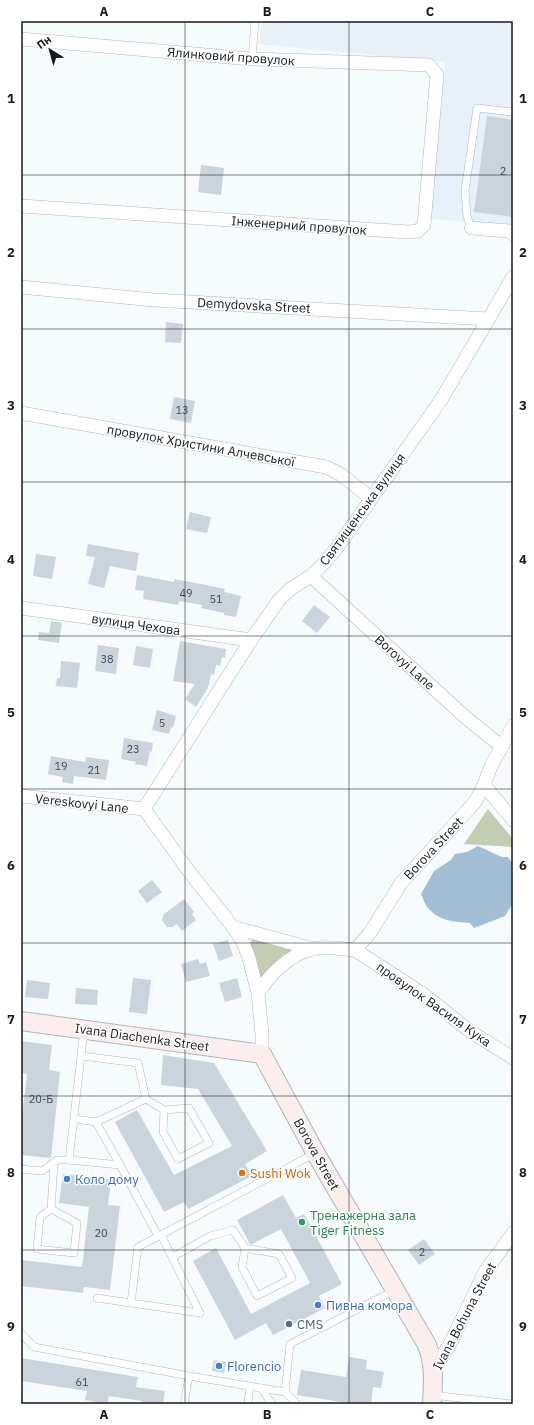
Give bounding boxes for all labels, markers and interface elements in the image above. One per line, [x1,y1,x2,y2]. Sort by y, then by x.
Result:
text: A [100,3,109,20]
text: B [263,3,272,20]
text: C [426,3,435,20]
north arrow [30,30,70,70]
text: Пн [34,32,54,52]
street label: Ялинковий провулок [166,44,296,69]
text: 1 [7,90,15,107]
text: 1 [519,90,527,107]
house number: 2 [500,164,506,178]
street label: Інженерний провулок [231,212,367,239]
text: 2 [7,244,15,261]
text: 2 [519,244,527,261]
street label: Demydovska Street [197,294,311,317]
text: 3 [7,397,15,414]
text: 3 [519,397,527,414]
house number: 13 [175,403,189,417]
street label: провулок Христини Алчевської [106,421,297,471]
street label: Святищенська вулиця [316,450,409,569]
text: 4 [7,551,15,568]
text: 4 [519,551,527,568]
house number: 49 [179,586,193,600]
house number: 51 [209,592,223,606]
street label: вулиця Чехова [90,610,181,639]
street label: Borovyi Lane [371,631,438,694]
house number: 38 [100,652,114,666]
text: 5 [7,704,15,721]
text: 5 [519,704,527,721]
house number: 5 [159,716,165,730]
house number: 23 [126,742,140,756]
house number: 19 [54,759,68,773]
house number: 21 [87,763,101,777]
street label: Vereskovyi Lane [34,790,129,817]
street label: Borova Street [400,813,467,883]
text: 6 [7,857,15,874]
text: 6 [519,857,527,874]
street label: провулок Василя Кука [373,958,494,1050]
text: 7 [7,1011,15,1028]
text: 7 [519,1011,527,1028]
street label: Ivana Diachenka Street [74,1020,210,1055]
house number: 20-Б [29,1092,53,1106]
street label: Borova Street [290,1115,343,1193]
text: 8 [7,1164,15,1181]
text: 8 [519,1164,527,1181]
place label: Sushi Wok [250,1165,311,1182]
marker: Sushi Wok [237,1168,247,1178]
place label: Коло дому [75,1171,139,1188]
marker: Коло дому [62,1174,72,1184]
place label: Тренажерна зала Tiger Fitness [310,1207,416,1239]
marker: Тренажерна зала Tiger Fitness [297,1217,307,1227]
house number: 20 [94,1226,108,1240]
house number: 2 [419,1245,425,1259]
street label: Ivana Bohuna Street [429,1260,500,1373]
place label: Пивна комора [326,1297,413,1314]
marker: Пивна комора [313,1300,323,1310]
place label: CMS [297,1316,323,1333]
text: 9 [7,1318,15,1335]
text: 9 [519,1318,527,1335]
marker: CMS [284,1319,294,1329]
place label: Florencio [227,1358,281,1375]
marker: Florencio [214,1361,224,1371]
house number: 61 [75,1375,89,1389]
text: A [100,1406,109,1423]
text: B [263,1406,272,1423]
text: C [426,1406,435,1423]

